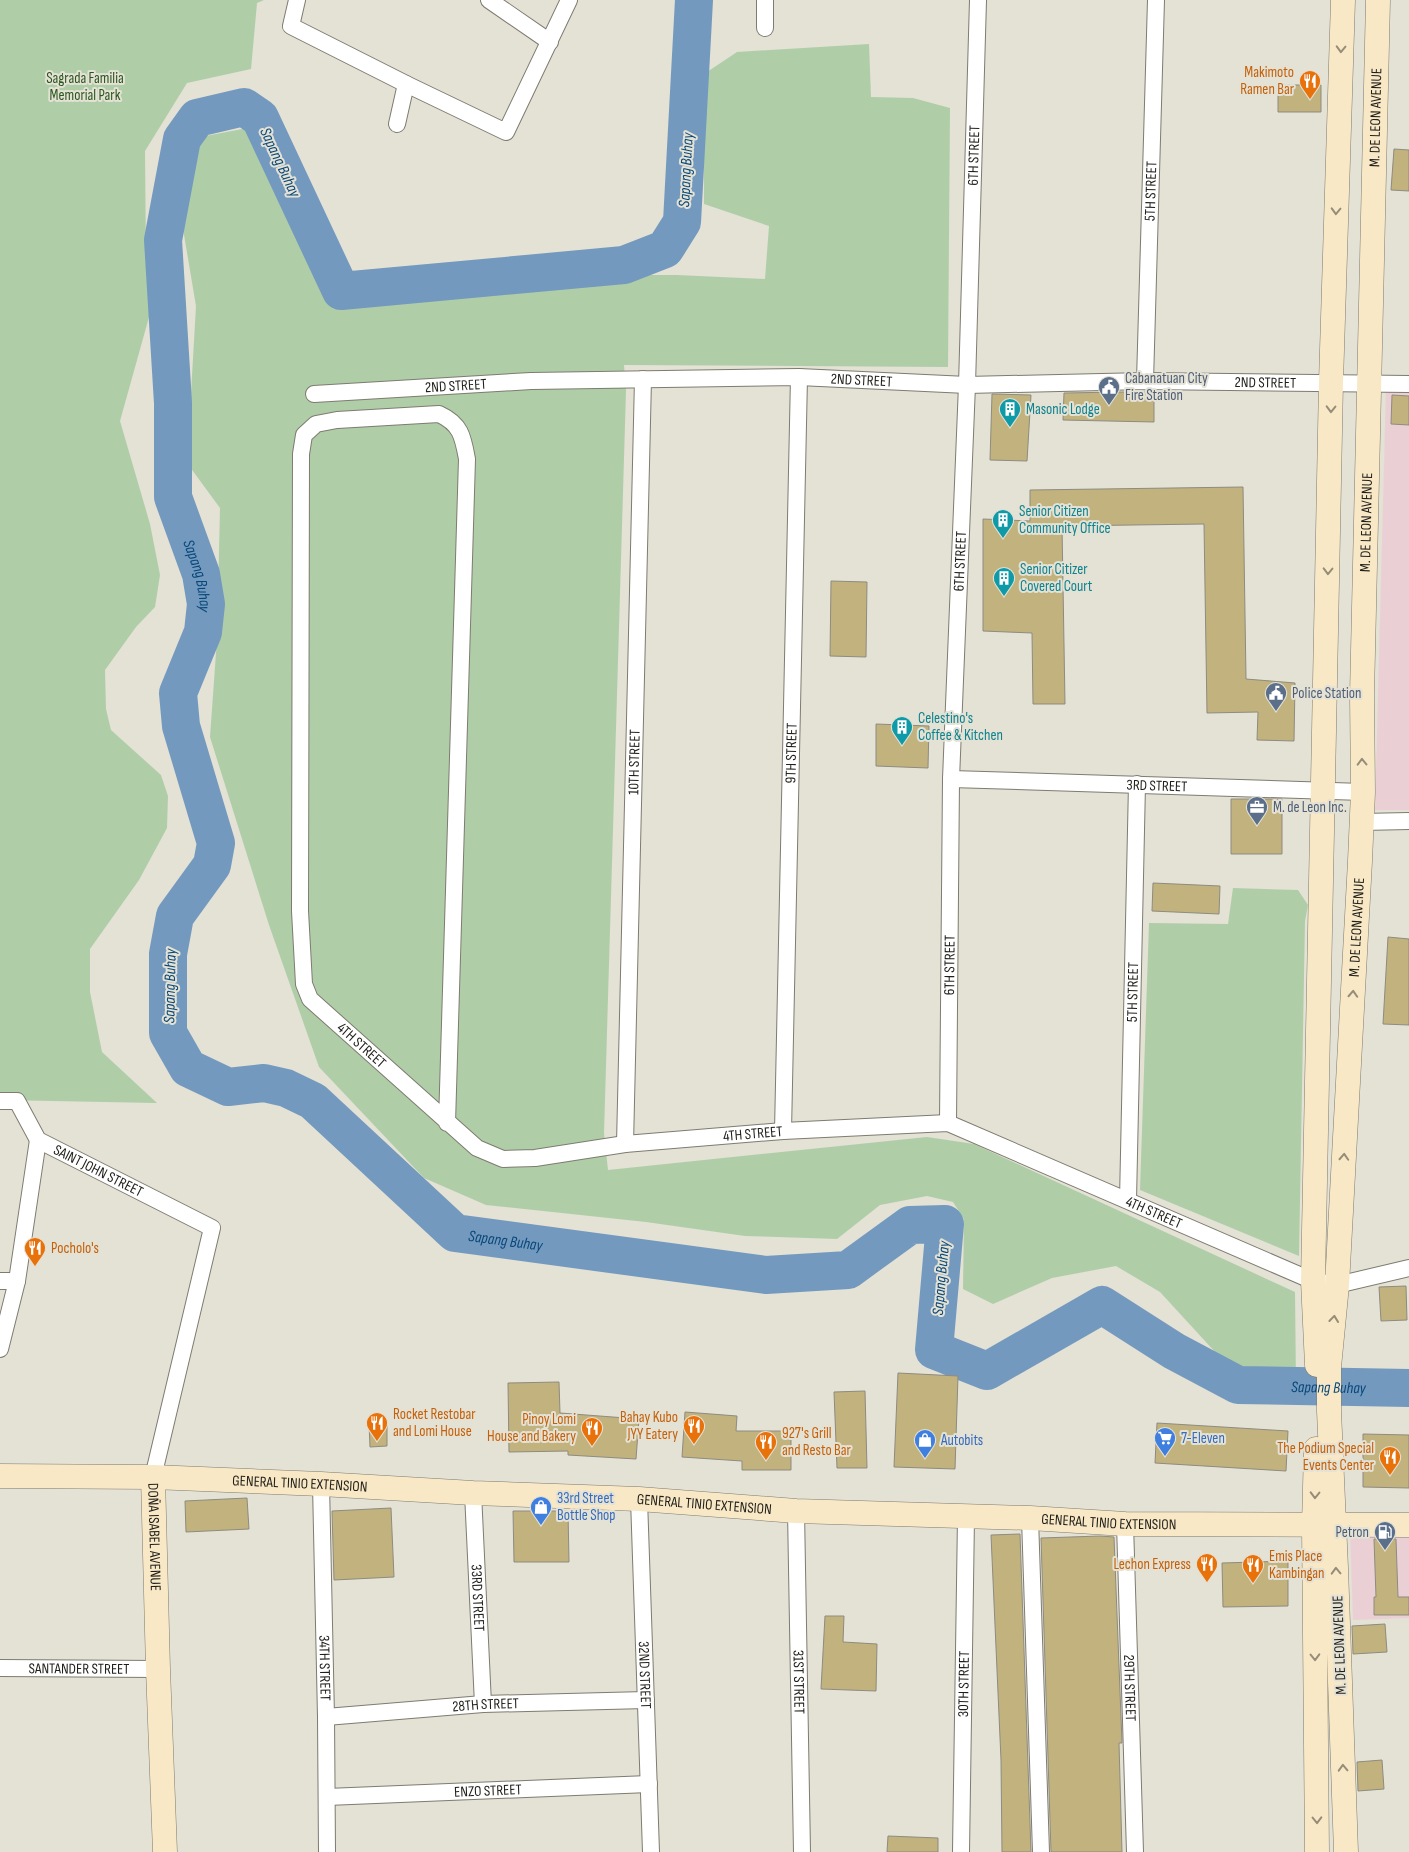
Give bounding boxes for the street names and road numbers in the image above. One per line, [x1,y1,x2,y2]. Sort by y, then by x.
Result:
street label: M. DE LEON AVENUE [1365,68,1386,167]
street label: 6TH STREET [964,125,984,186]
street label: 5TH STREET [1141,161,1161,221]
street label: 2ND STREET [830,370,893,391]
street label: 2ND STREET [1234,373,1296,393]
street label: 2ND STREET [425,375,487,397]
street label: M. DE LEON AVENUE [1356,473,1377,572]
street label: 6TH STREET [950,531,971,592]
street label: 9TH STREET [781,723,802,784]
street label: 10TH STREET [624,729,645,795]
street label: 3RD STREET [1126,776,1188,796]
street label: M. DE LEON AVENUE [1345,877,1369,977]
street label: 6TH STREET [940,935,960,995]
street label: 5TH STREET [1123,962,1143,1022]
street label: 4TH STREET [333,1019,390,1072]
street label: 4TH STREET [722,1122,783,1146]
street label: SAINT JOHN STREET [50,1140,146,1202]
street label: 4TH STREET [1123,1192,1185,1233]
street label: GENERAL TINIO EXTENSION [232,1471,368,1497]
street label: DOÑA ISABEL AVENUE [143,1483,165,1591]
street label: GENERAL TINIO EXTENSION [636,1490,772,1519]
street label: GENERAL TINIO EXTENSION [1041,1510,1176,1534]
street label: 33RD STREET [466,1564,489,1632]
street label: M. DE LEON AVENUE [1328,1595,1351,1695]
street label: 34TH STREET [314,1635,335,1701]
street label: 32ND STREET [634,1641,655,1709]
street label: 31ST STREET [788,1650,809,1714]
street label: 30TH STREET [954,1651,974,1717]
street label: 29TH STREET [1119,1654,1140,1722]
street label: SANTANDER STREET [29,1659,129,1679]
street label: 28TH STREET [451,1694,519,1717]
street label: ENZO STREET [454,1780,522,1802]

